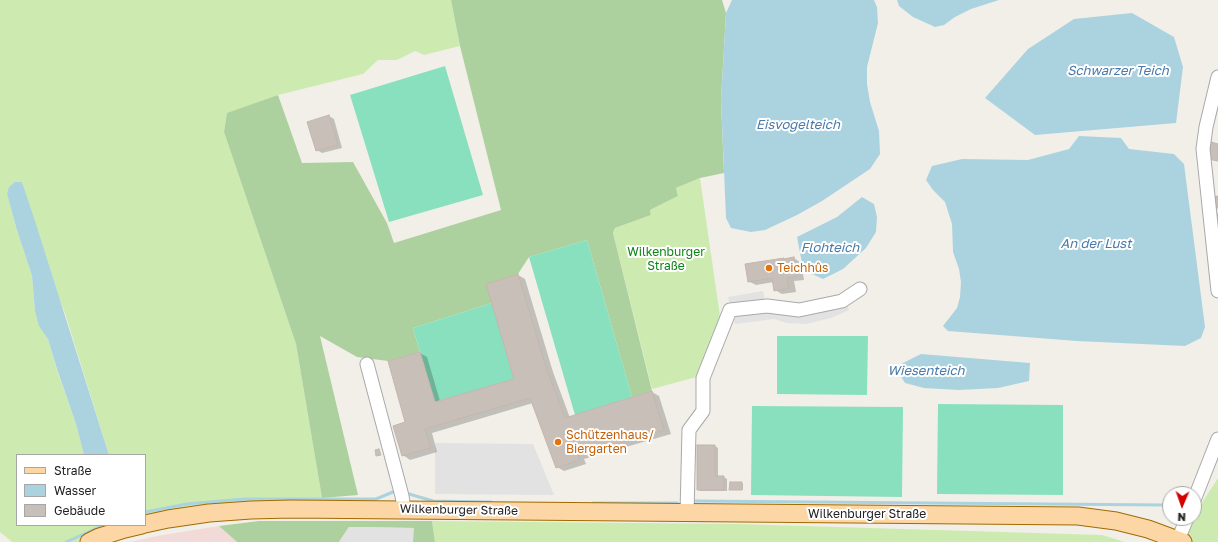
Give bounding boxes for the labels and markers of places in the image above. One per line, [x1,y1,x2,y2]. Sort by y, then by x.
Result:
place label: Teichhûs [777,261,828,275]
marker: Teichhûs [764,263,774,273]
place label: Schützenhaus/ Biergarten [566,428,654,456]
marker: Schützenhaus/ Biergarten [553,437,563,447]

